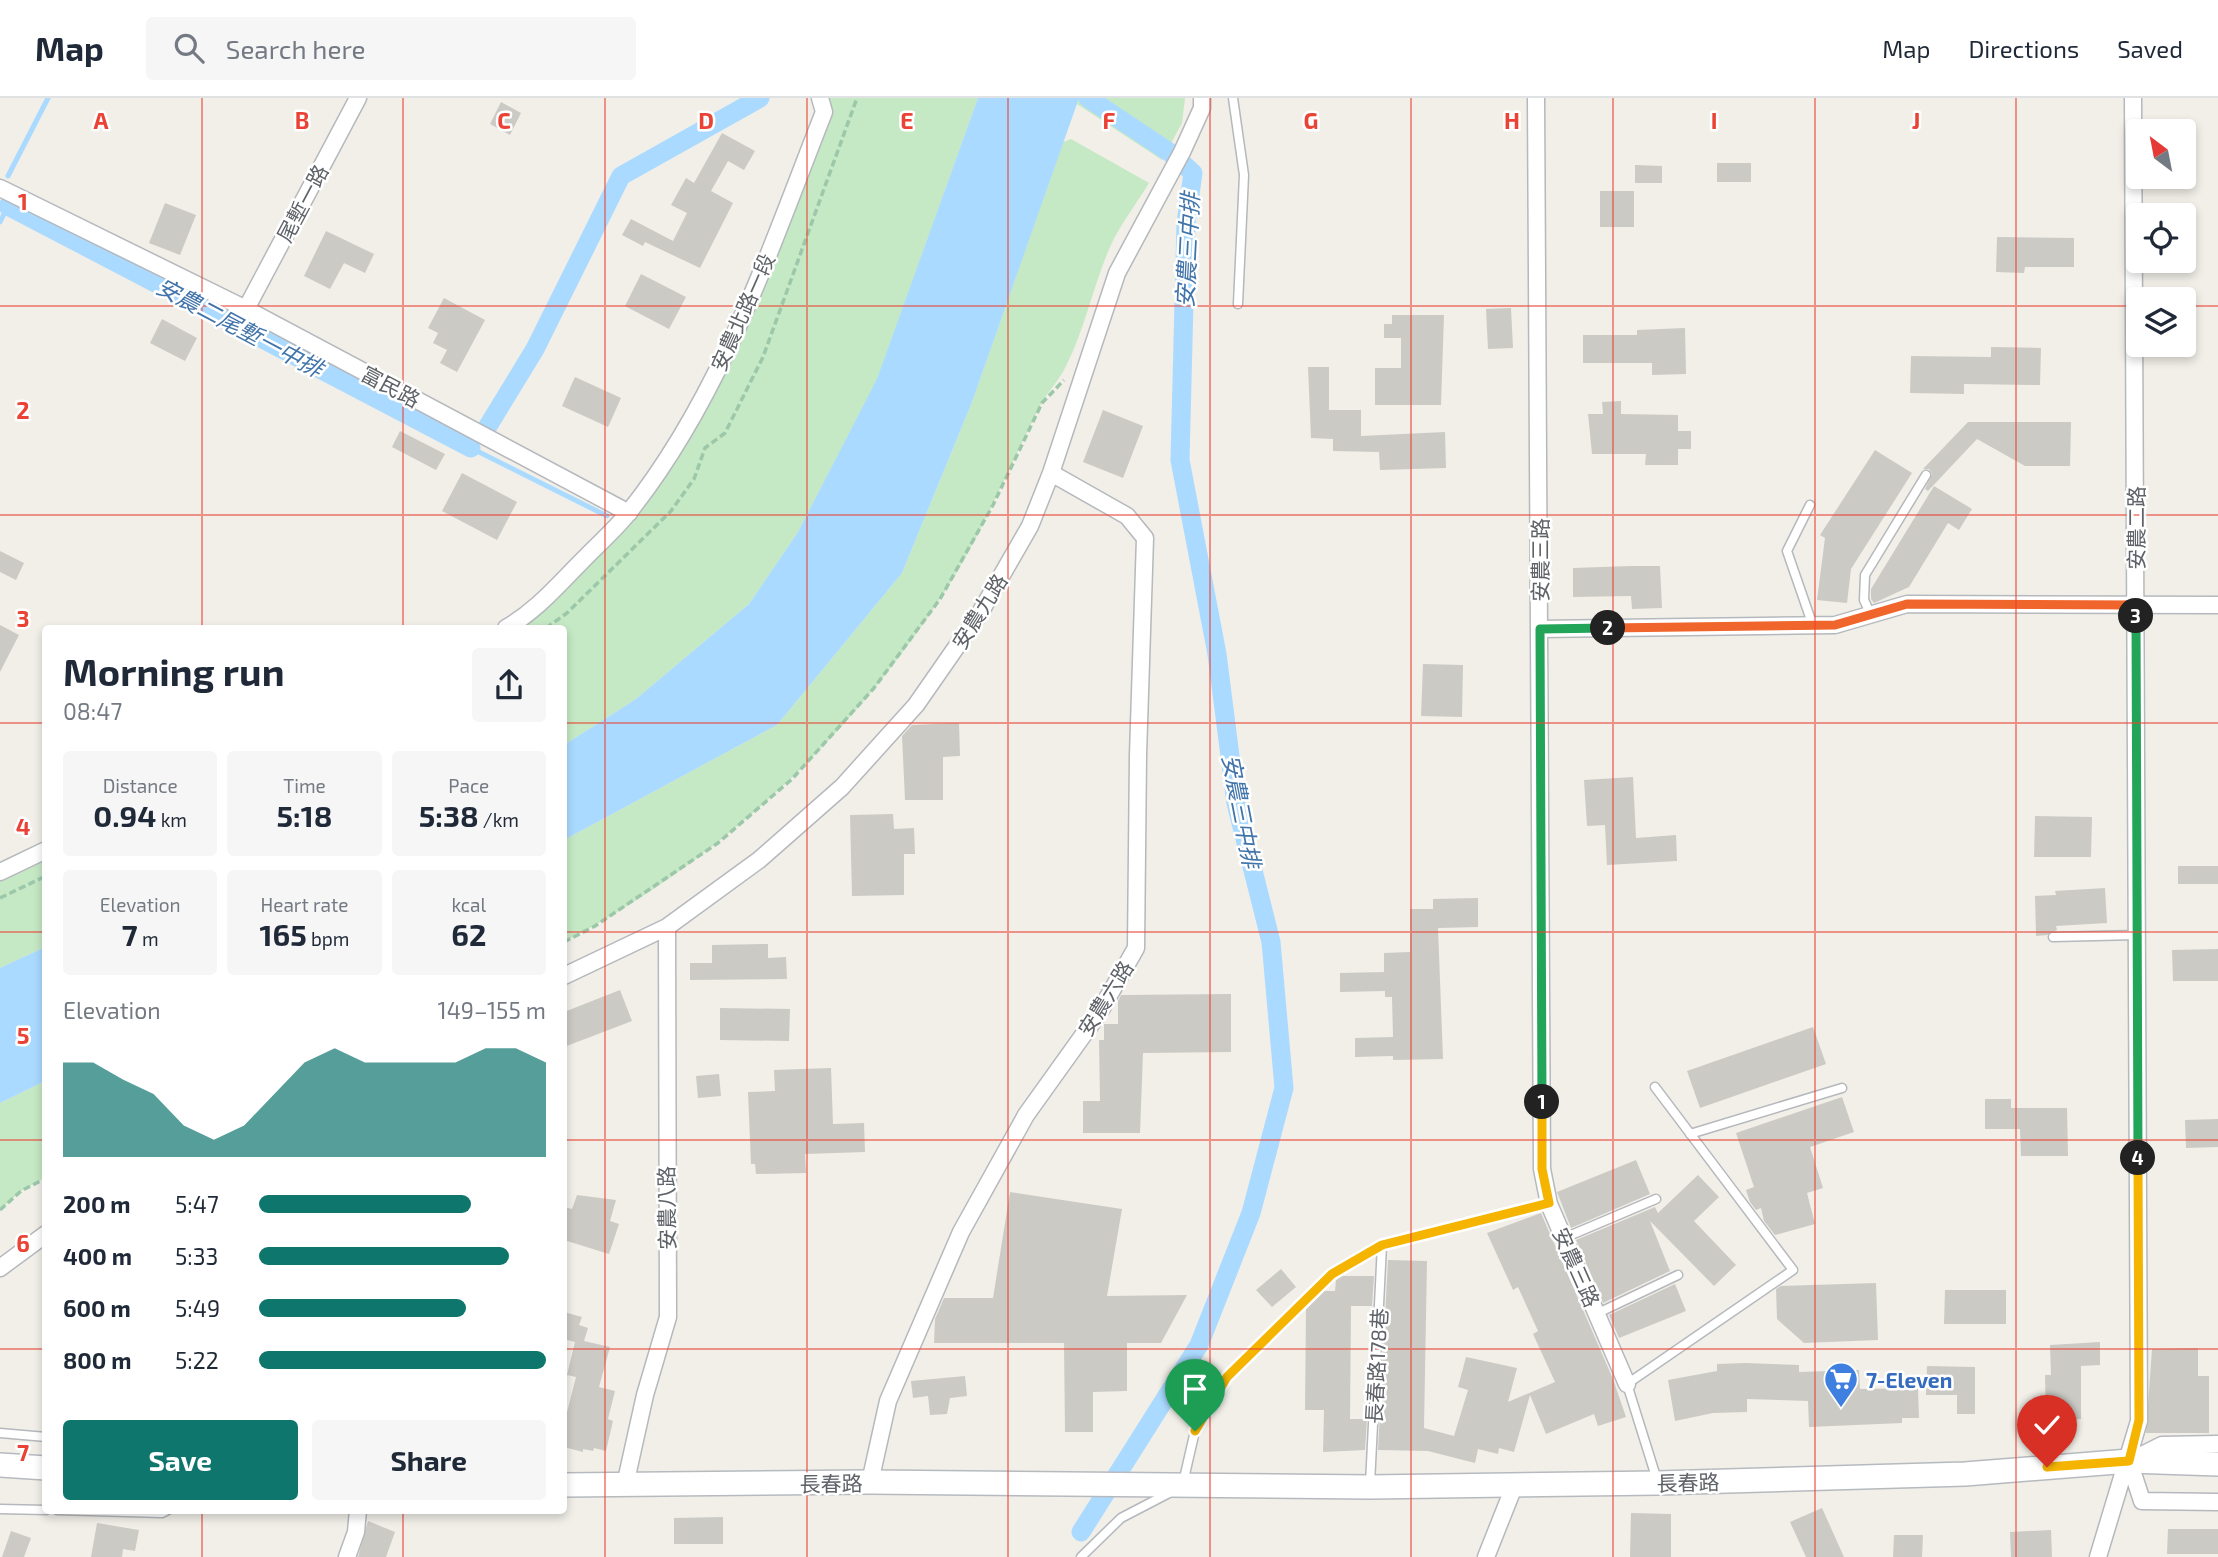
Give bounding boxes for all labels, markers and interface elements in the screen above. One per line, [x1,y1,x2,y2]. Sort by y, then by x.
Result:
search box [146,17,636,80]
text: Map [35,28,104,68]
icon: search [170,29,208,67]
text: Search here [226,33,365,64]
text: Map [1882,34,1930,63]
text: Directions [1968,34,2079,63]
text: Saved [2117,34,2183,63]
text: A [93,106,109,134]
text: B [295,106,309,134]
text: C [497,106,511,134]
text: D [698,106,714,134]
text: E [900,106,914,134]
text: F [1103,106,1116,134]
text: G [1304,106,1318,134]
text: H [1504,106,1520,134]
text: I [1711,106,1717,134]
text: J [1912,106,1920,134]
north arrow [2126,119,2196,189]
map controls [2126,119,2196,357]
street label: 尾塹一路 [271,160,333,246]
text: 1 [18,187,28,215]
water label: 安農三中排 [1170,189,1204,308]
button: locate [2126,203,2196,273]
street label: 安農北路一段 [705,249,779,375]
water label: 安農二尾塹一中排 [152,271,330,384]
button: layers [2126,287,2196,357]
street label: 富民路 [357,360,425,412]
text: 2 [16,396,30,424]
street label: 安農二路 [2123,486,2148,570]
street label: 安農三路 [1527,518,1552,602]
street label: 安農九路 [946,569,1012,653]
pin: 3 [2118,598,2154,634]
text: 3 [16,604,30,632]
text: 3 [2130,604,2141,627]
pin: 2 [1590,610,1626,646]
text: 2 [1602,616,1613,639]
text: Morning run [63,648,284,694]
button: share [472,648,546,722]
text: 08:47 [63,697,122,725]
water label: 安農三中排 [1217,752,1267,873]
text: Distance [103,774,178,797]
text: Time [283,774,326,797]
text: Pace [448,774,489,797]
text: 0.94 [93,797,156,833]
text: 5:18 [277,797,332,833]
text: 5:38 [419,797,479,833]
text: km [156,808,187,831]
text: /km [479,808,519,831]
text: 4 [16,812,30,840]
text: Elevation [100,893,180,916]
text: Heart rate [261,893,348,916]
text: kcal [451,893,486,916]
text: 7 [122,916,138,952]
text: 165 [260,916,307,952]
text: 62 [451,916,486,952]
text: m [138,927,159,950]
text: bpm [307,927,349,950]
street label: 安農六路 [1072,956,1138,1040]
text: Elevation [63,996,161,1024]
text: 149–155 m [438,996,546,1024]
text: 5 [17,1021,29,1049]
pin: 1 [1524,1084,1560,1119]
text: 1 [1537,1090,1546,1113]
pin: 4 [2120,1140,2156,1176]
text: 4 [2131,1146,2144,1169]
street label: 安農八路 [653,1166,679,1250]
text: 200 m [63,1190,131,1218]
text: 5:47 [175,1190,219,1218]
street label: 安農三路 [1548,1224,1606,1310]
text: 6 [16,1229,30,1257]
text: 400 m [63,1242,132,1270]
text: 5:33 [175,1242,218,1270]
text: 600 m [63,1294,131,1322]
text: 5:49 [175,1294,220,1322]
street label: 長春路178巷 [1360,1307,1392,1425]
text: 800 m [63,1346,132,1374]
text: 5:22 [175,1346,219,1374]
pin [1165,1359,1225,1431]
supermarket icon: 7-Eleven [1822,1360,1860,1409]
place label: 7-Eleven [1866,1367,1952,1392]
icon: arrive [1176,1370,1214,1408]
pin [2017,1395,2077,1467]
icon: check [2028,1406,2066,1444]
button: Save [63,1420,298,1500]
button: Share [312,1420,546,1500]
text: 7 [17,1438,29,1466]
street label: 長春路 [1656,1468,1720,1496]
street label: 長春路 [799,1470,863,1496]

